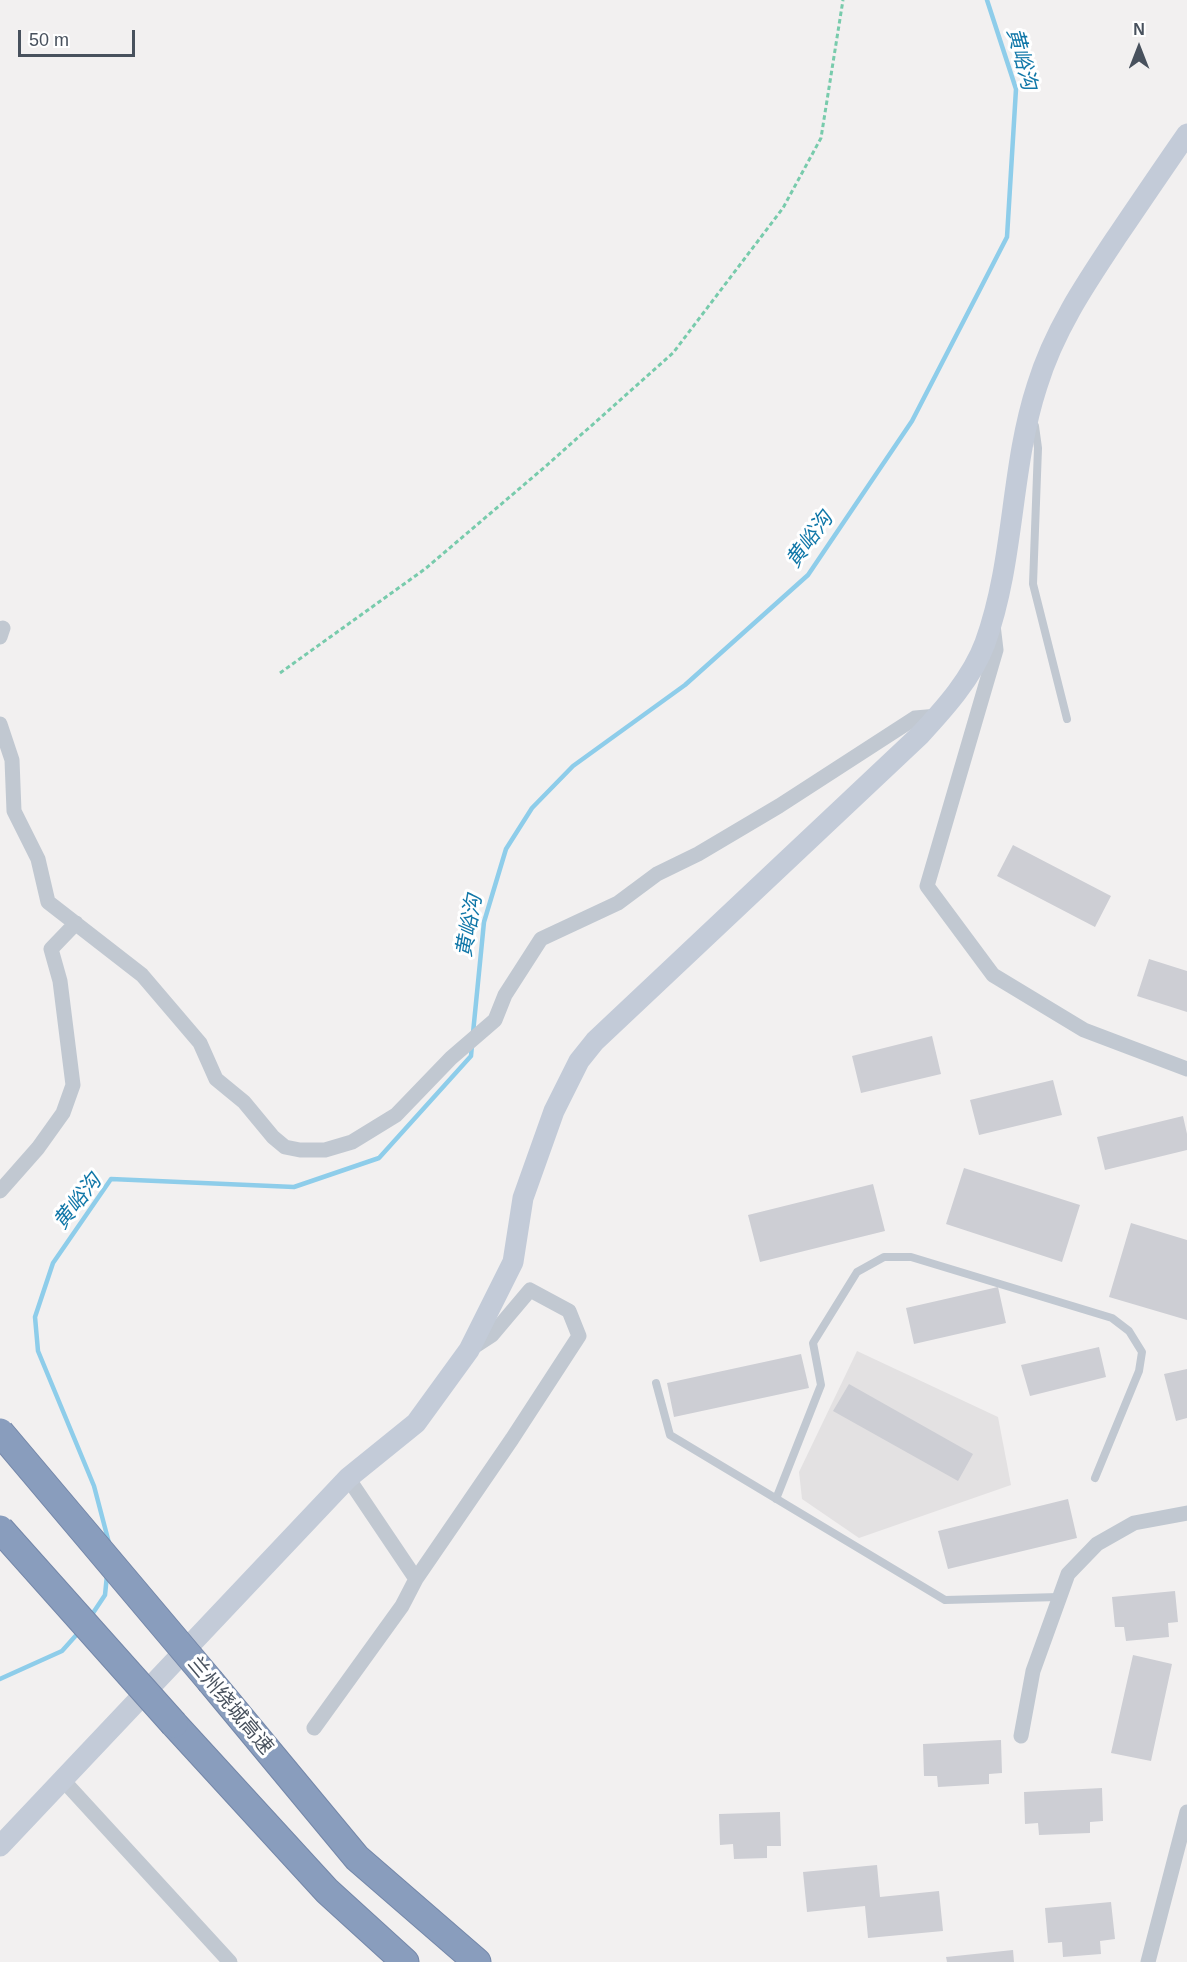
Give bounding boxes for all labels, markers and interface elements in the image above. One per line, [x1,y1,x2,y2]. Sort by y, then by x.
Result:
scale bar [21,18,138,56]
north arrow [1109,18,1169,78]
text: N [1133,21,1145,38]
water label: 黄峪沟 [1001,25,1041,93]
text: 50 m [29,30,69,50]
water label: 黄峪沟 [781,507,839,573]
water label: 黄峪沟 [452,893,488,959]
water label: 黄峪沟 [49,1169,107,1235]
street label: 兰州绕城高速 [182,1652,278,1760]

